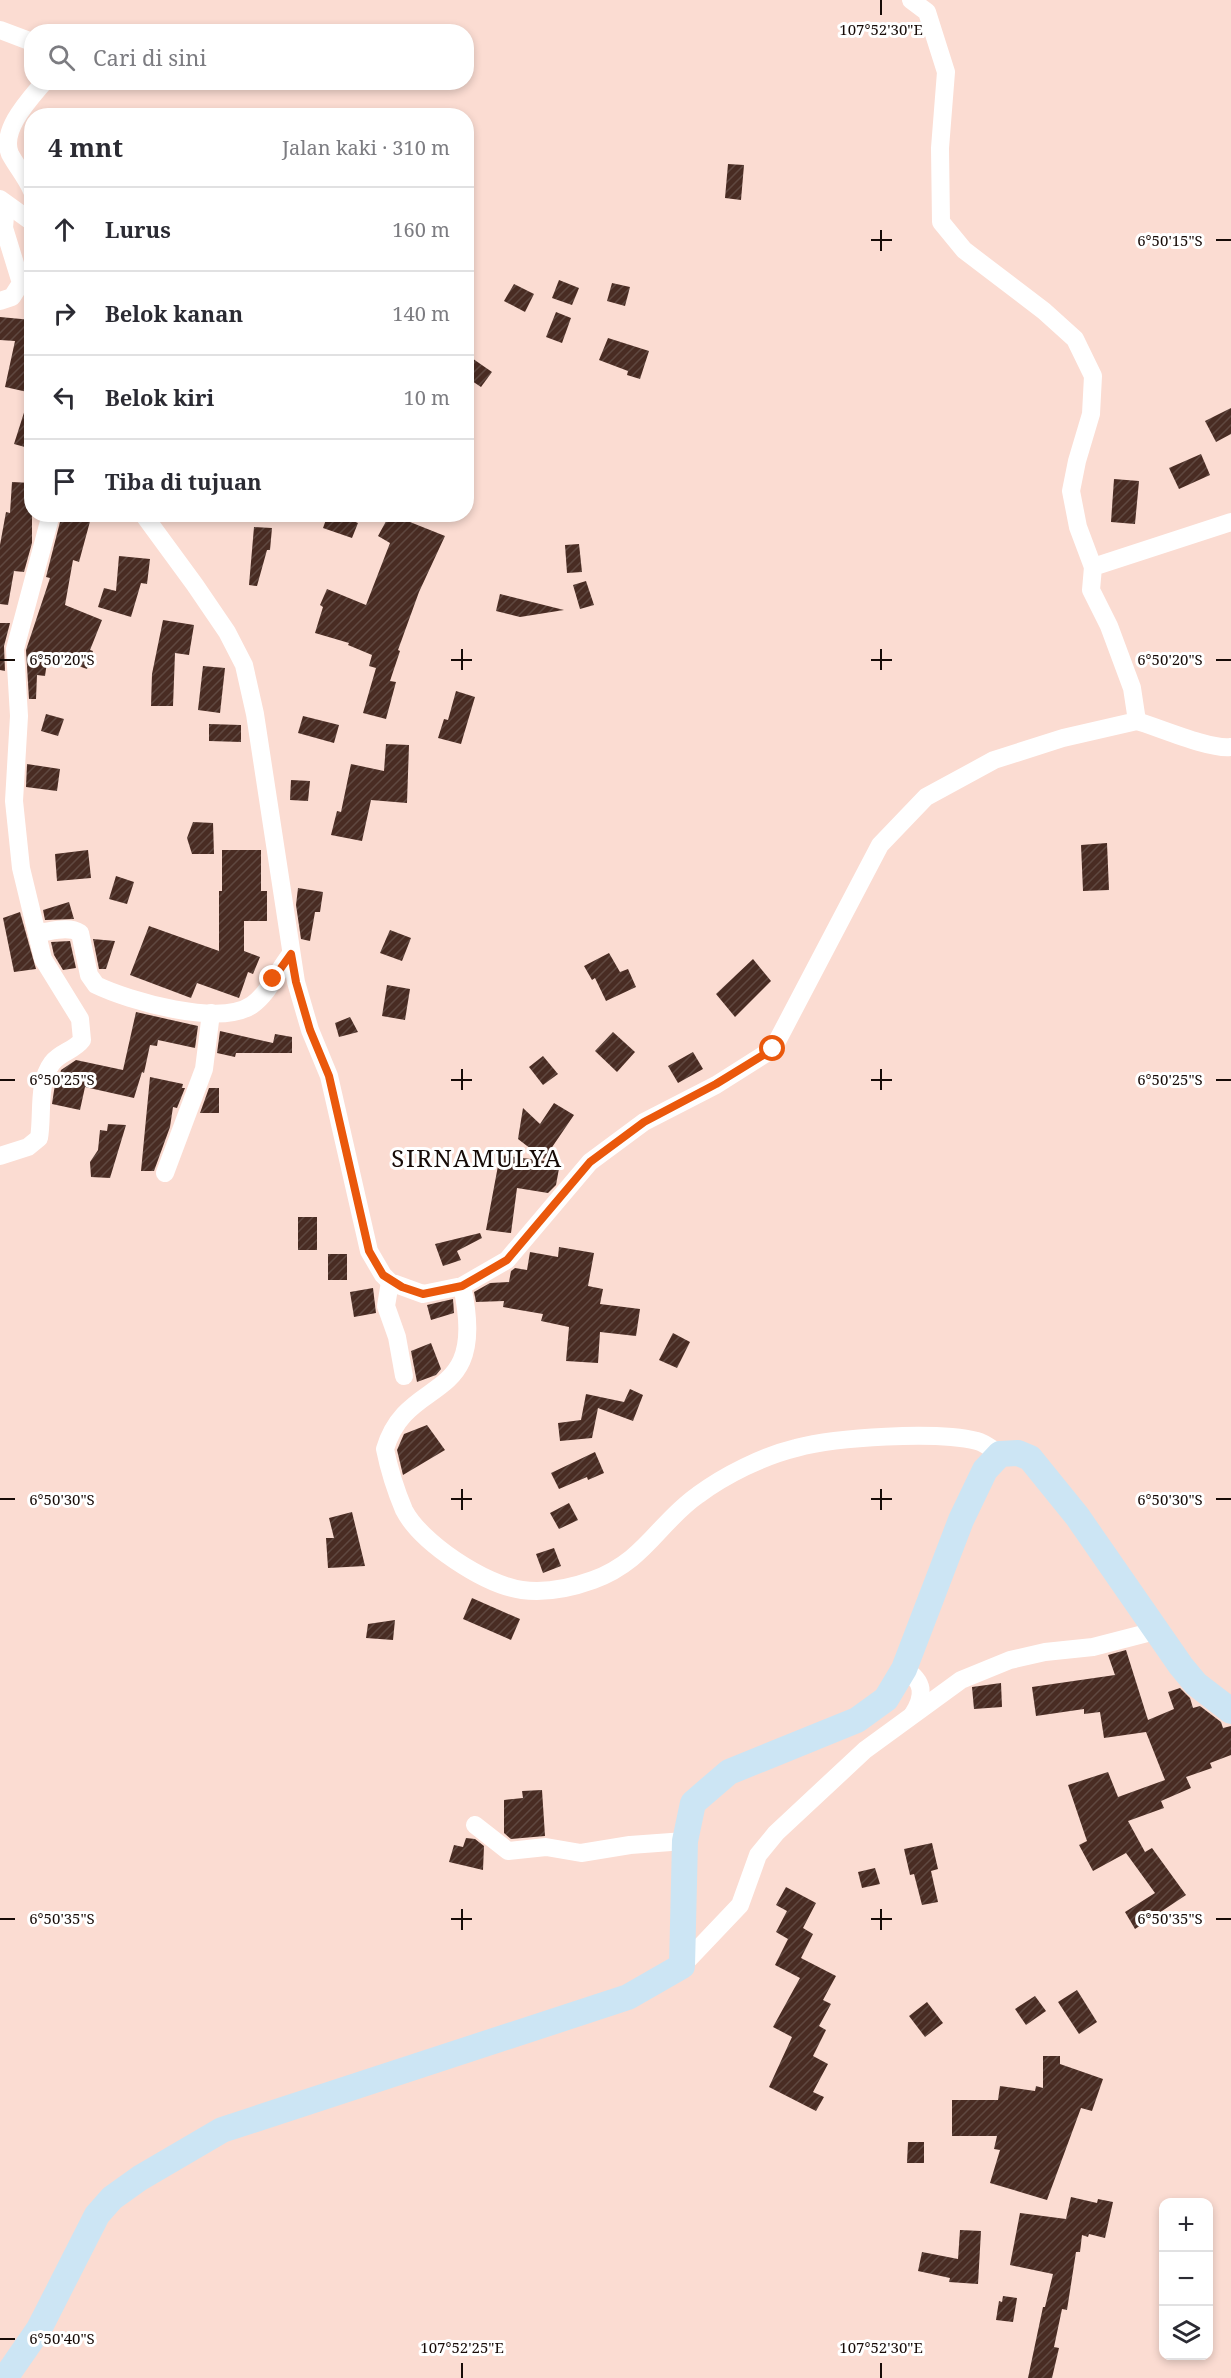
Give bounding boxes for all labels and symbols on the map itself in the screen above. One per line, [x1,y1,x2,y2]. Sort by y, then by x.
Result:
text: 107°52'30"E [839,19,923,39]
text: 6°50'15"S [1137,230,1203,250]
text: 6°50'20"S [29,649,95,669]
text: 6°50'20"S [1137,649,1203,669]
route end [259,965,285,991]
route start [759,1035,785,1061]
text: 6°50'25"S [29,1069,95,1089]
text: 6°50'25"S [1137,1069,1203,1089]
district label: SIRNAMULYA [391,1141,563,1174]
text: 6°50'30"S [29,1489,95,1509]
text: 6°50'30"S [1137,1489,1203,1509]
text: 6°50'35"S [29,1908,95,1928]
text: 6°50'35"S [1137,1908,1203,1928]
text: 6°50'40"S [29,2328,95,2348]
text: 107°52'25"E [420,2337,504,2357]
text: 107°52'30"E [839,2337,923,2357]

